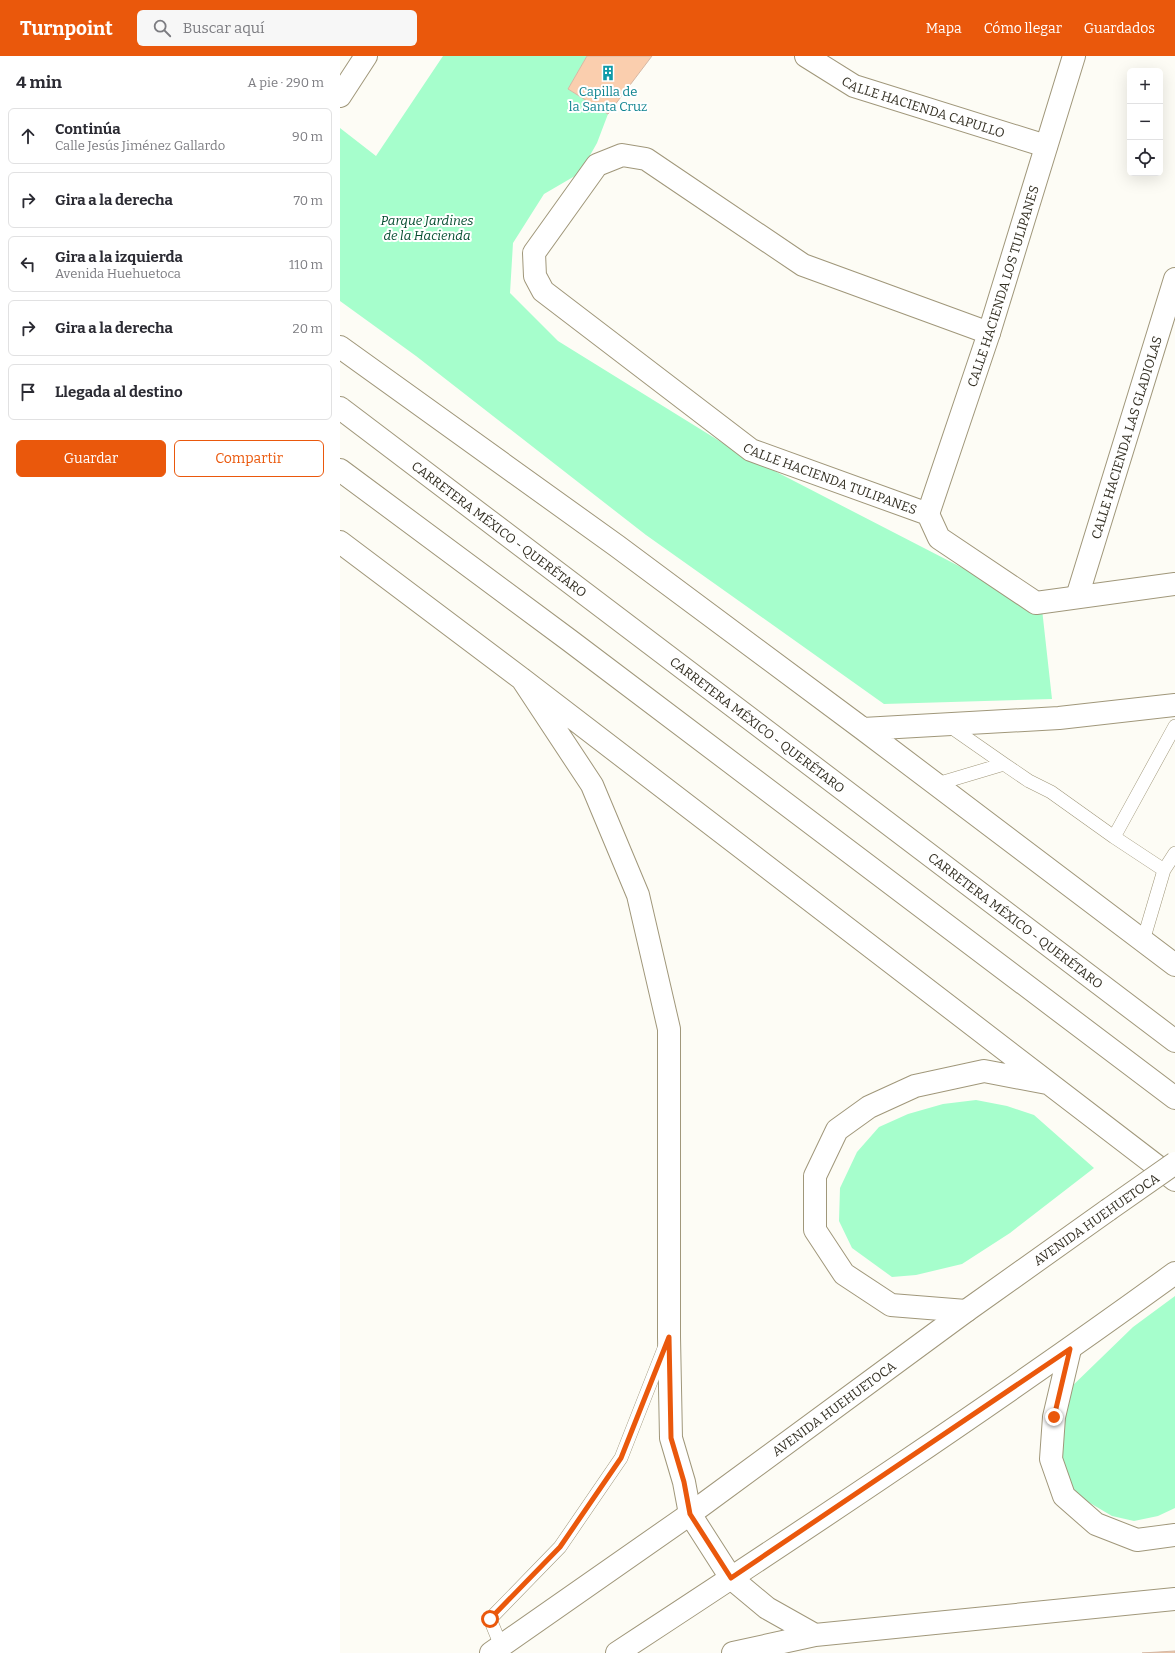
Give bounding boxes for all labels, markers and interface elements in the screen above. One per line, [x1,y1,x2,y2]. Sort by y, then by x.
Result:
search box [137,10,417,46]
text: Turnpoint [20,17,113,40]
icon: search [151,17,173,39]
text: Buscar aquí [183,19,265,37]
text: Mapa [926,20,962,37]
text: Cómo llegar [984,20,1062,37]
text: Guardados [1084,20,1155,37]
building icon: Capilla de la Santa Cruz [599,64,617,82]
map controls [1127,68,1163,176]
button: + [1127,68,1163,104]
text: 4 min [16,72,62,93]
street label: CALLE HACIENDA CAPULLO [839,73,1007,141]
text: A pie · 290 m [247,75,324,90]
place label: Capilla de la Santa Cruz [569,84,647,114]
button: − [1127,104,1163,140]
text: Continúa [55,120,121,138]
icon: ahead [17,125,39,147]
text: 90 m [292,129,323,144]
text: Calle Jesús Jiménez Gallardo [55,138,225,153]
button: locate [1127,140,1163,176]
street label: CALLE HACIENDA LOS TULIPANES [964,183,1042,389]
icon: right [17,189,39,211]
text: Gira a la derecha [55,191,173,209]
text: 70 m [293,193,323,208]
park label: Parque Jardines de la Hacienda [380,213,474,243]
text: Gira a la izquierda [55,248,183,266]
icon: left [17,253,39,275]
text: 110 m [289,257,323,272]
text: Avenida Huehuetoca [55,266,181,281]
icon: right [17,317,39,339]
text: Gira a la derecha [55,319,173,337]
text: 20 m [293,321,323,336]
street label: CALLE HACIENDA LAS GLADIOLAS [1088,334,1165,541]
icon: arrive [17,381,39,403]
text: Llegada al destino [55,383,183,401]
button: Guardar [16,440,166,477]
button: Compartir [174,440,324,477]
street label: CALLE HACIENDA TULIPANES [740,440,919,517]
street label: CARRETERA MÉXICO - QUERÉTARO [409,458,589,600]
street label: CARRETERA MÉXICO - QUERÉTARO [667,654,848,796]
street label: CARRETERA MÉXICO - QUERÉTARO [925,850,1106,992]
street label: AVENIDA HUEHUETOCA [1031,1170,1163,1269]
street label: AVENIDA HUEHUETOCA [769,1358,899,1459]
route end [1045,1408,1063,1426]
route start [481,1610,499,1628]

